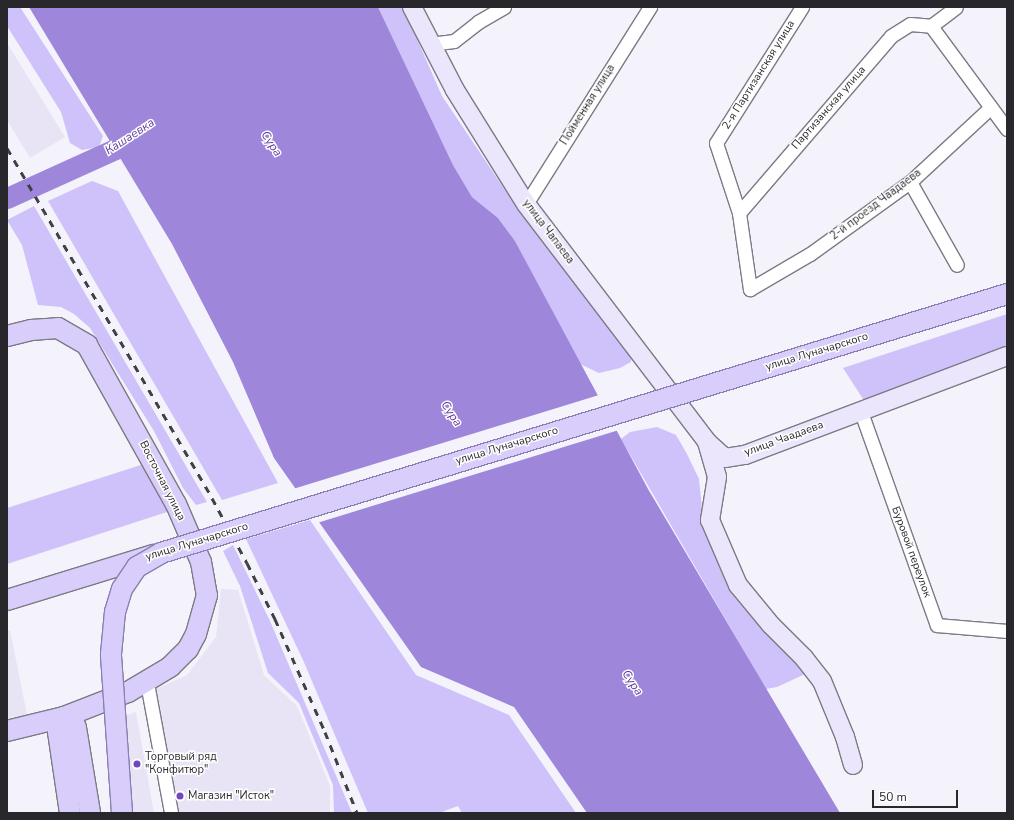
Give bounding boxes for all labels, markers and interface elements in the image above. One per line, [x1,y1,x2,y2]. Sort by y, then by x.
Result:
street label: 2-я Партизанская улица [720,18,798,132]
street label: Пойменная улица [558,62,618,148]
street label: Партизанская улица [789,64,869,152]
water label: Кашаевка [103,116,157,158]
water label: Сура [257,128,285,160]
street label: 2-й проезд Чаадаева [828,167,924,243]
street label: улица Чапаева [520,197,576,267]
street label: улица Луначарского [764,330,870,374]
water label: Сура [437,398,465,430]
street label: улица Чаадаева [743,419,825,459]
street label: улица Луначарского [454,424,560,468]
street label: Восточная улица [136,439,188,523]
street label: Буровой переулок [888,505,934,599]
street label: улица Луначарского [144,520,250,564]
water label: Сура [618,667,646,699]
place label: Торговый ряд "Конфитюр" [145,751,217,777]
marker: Торговый ряд "Конфитюр" [132,759,142,769]
scale bar [874,782,960,808]
place label: Магазин "Исток" [188,789,274,803]
text: 50 m [879,789,907,805]
marker: Магазин "Исток" [175,791,185,801]

